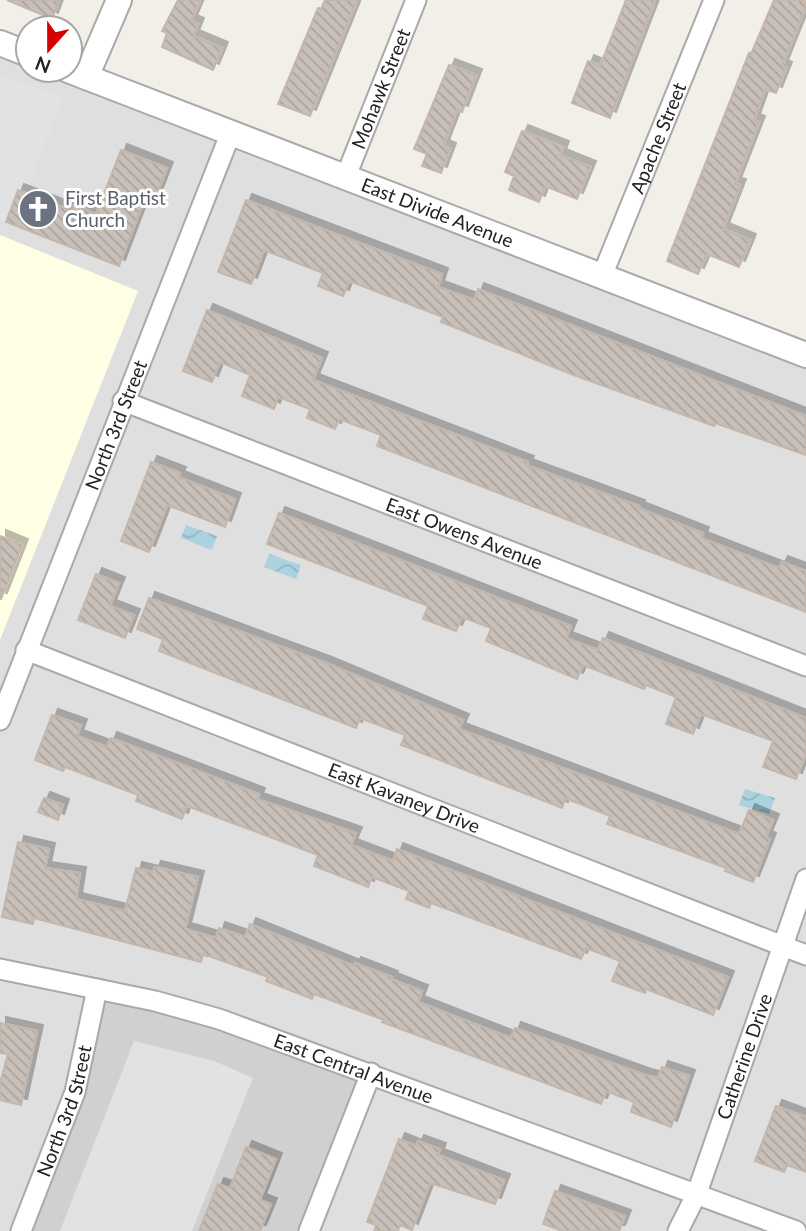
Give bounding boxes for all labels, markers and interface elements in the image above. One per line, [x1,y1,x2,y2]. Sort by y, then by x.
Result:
north arrow [14,14,84,84]
street label: Mohawk Street [346,25,415,152]
text: N [32,52,54,79]
street label: Apache Street [625,79,690,197]
street label: East Divide Avenue [358,172,517,252]
place label: First Baptist Church [65,186,166,231]
church icon: First Baptist Church [17,188,59,230]
street label: North 3rd Street [80,356,151,493]
street label: East Owens Avenue [383,492,546,574]
street label: East Kavaney Drive [325,757,483,837]
street label: Catherine Drive [711,990,776,1122]
street label: East Central Avenue [271,1028,436,1108]
street label: North 3rd Street [31,1043,96,1180]

